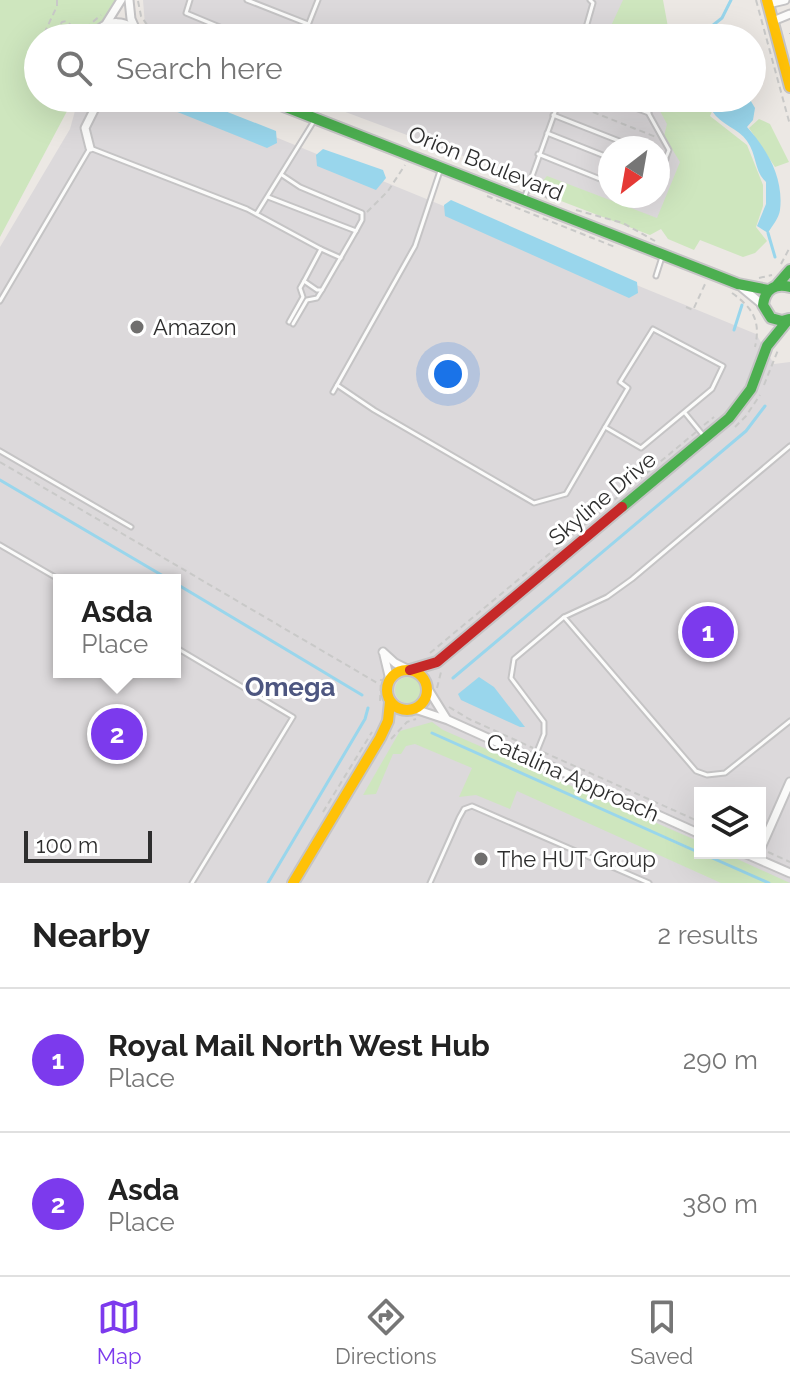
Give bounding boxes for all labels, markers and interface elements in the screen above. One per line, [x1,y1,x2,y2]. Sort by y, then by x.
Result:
search box [24,24,766,112]
icon: search [52,46,96,90]
text: Search here [116,51,283,86]
street label: Orion Boulevard [405,120,567,206]
north arrow [598,136,670,208]
place label: Amazon [153,314,237,340]
marker: Amazon [128,318,146,336]
your location [428,354,468,394]
street label: Skyline Drive [543,446,661,550]
popup [53,574,181,678]
text: Asda [81,594,153,629]
pin: 1 [682,602,734,662]
text: Place [81,629,148,659]
district label: Omega [245,672,335,702]
pin: 2 [91,704,143,764]
street label: Catalina Approach [483,727,663,827]
map controls [694,787,766,859]
button: layers [694,787,766,859]
scale bar [24,827,152,863]
text: 100 m [36,832,98,858]
place label: The HUT Group [497,846,656,872]
marker: The HUT Group [472,850,490,868]
text: Nearby [32,915,150,955]
text: 2 results [658,920,758,950]
text: Royal Mail North West Hub [108,1028,490,1063]
text: 1 [52,1045,64,1075]
text: 290 m [683,1045,758,1075]
text: Place [108,1063,175,1093]
text: Asda [108,1172,179,1207]
text: 2 [51,1189,65,1219]
text: 380 m [682,1189,758,1219]
text: Place [108,1207,175,1237]
tab: Map [97,1295,142,1369]
tab: Directions [335,1295,437,1369]
tab: Saved [630,1295,693,1369]

